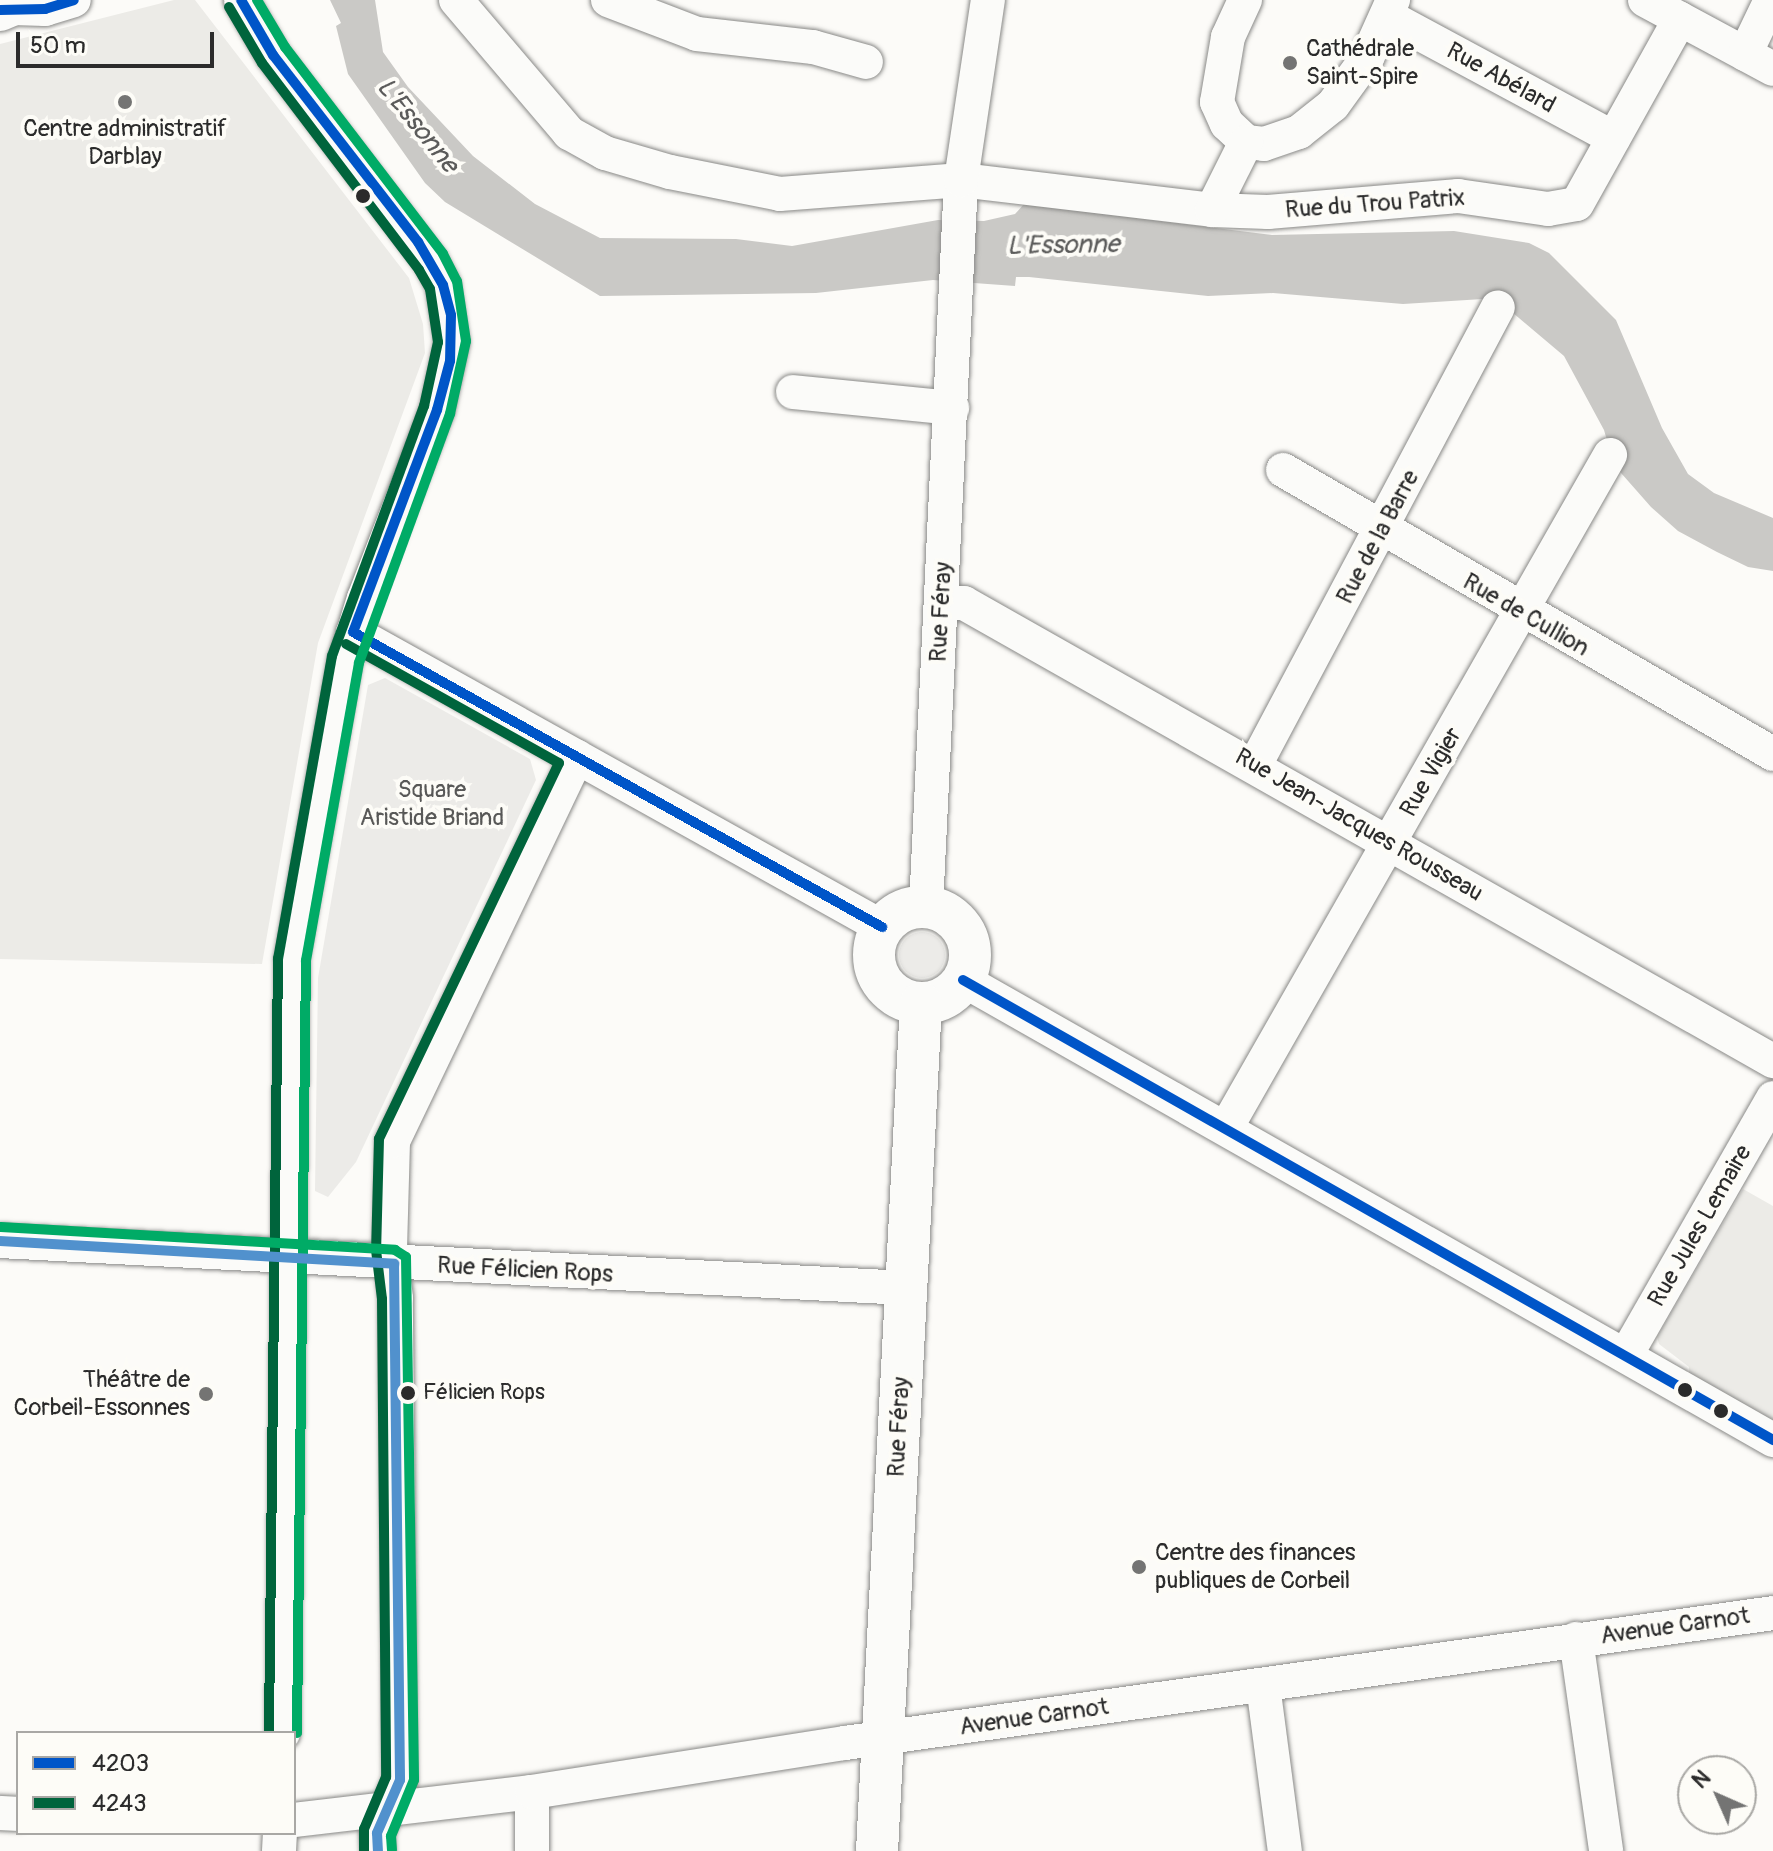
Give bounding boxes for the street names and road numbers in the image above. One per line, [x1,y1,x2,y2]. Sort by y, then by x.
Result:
street label: Rue Abélard [1442,36,1560,120]
street label: Rue du Trou Patrix [1284,183,1466,225]
street label: Rue de la Barre [1331,465,1425,609]
street label: Rue Féray [924,561,958,663]
street label: Rue de Cullion [1458,567,1594,663]
street label: Rue Vigier [1394,722,1468,822]
street label: Rue Jean-Jacques Rousseau [1230,742,1488,908]
street label: Rue Jules Lemaire [1642,1140,1758,1312]
street label: Rue Félicien Rops [436,1251,614,1289]
street label: Rue Féray [882,1376,916,1478]
street label: Avenue Carnot [1599,1601,1751,1651]
street label: Avenue Carnot [958,1692,1110,1742]

